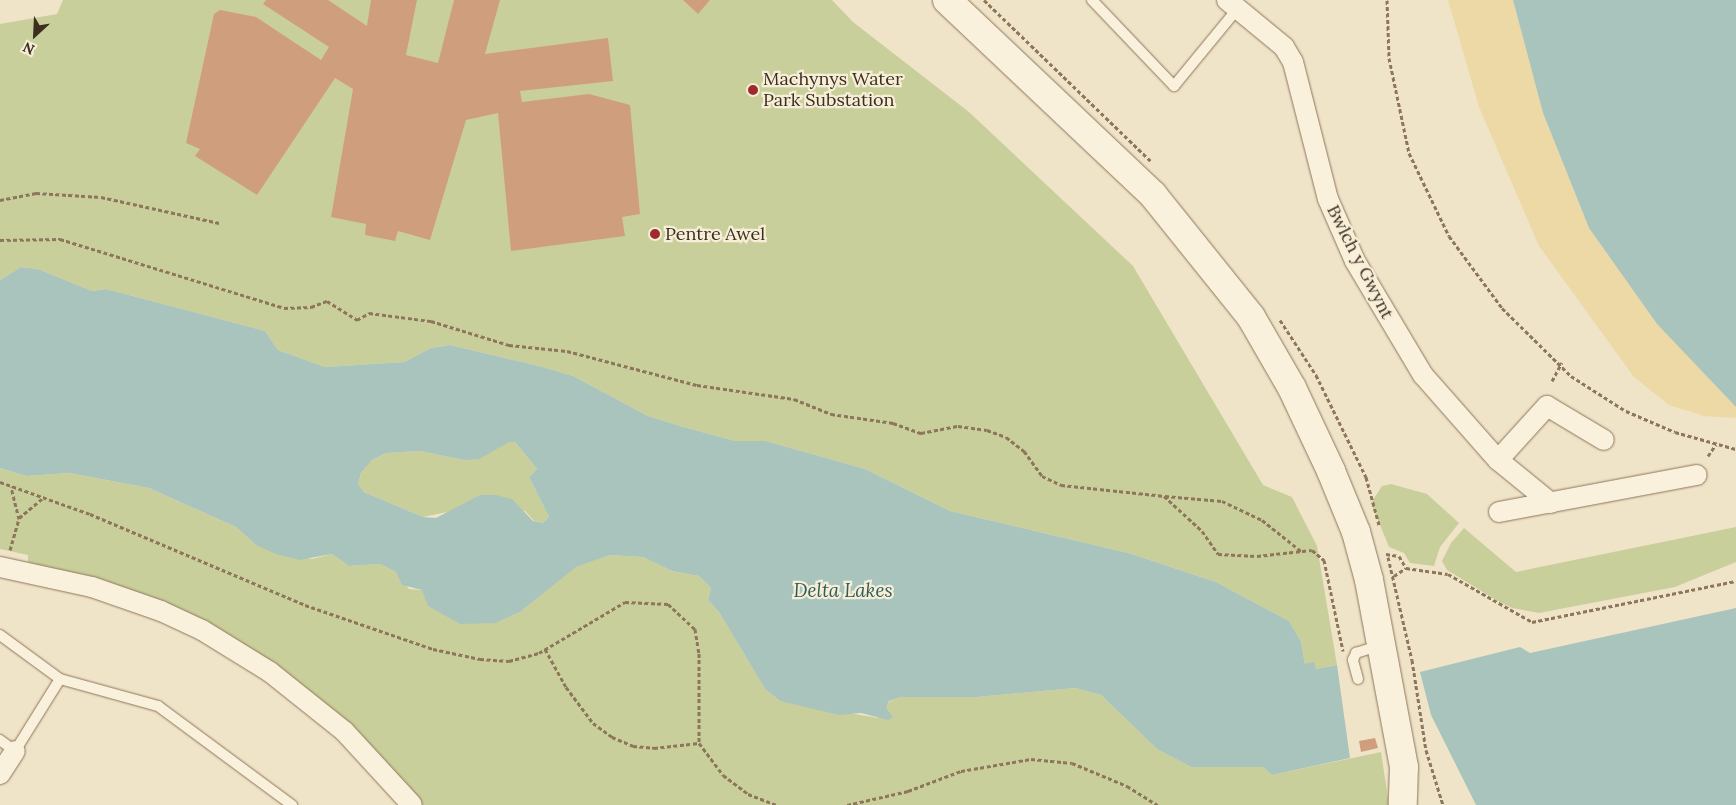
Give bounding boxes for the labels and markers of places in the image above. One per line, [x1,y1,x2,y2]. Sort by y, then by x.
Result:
place label: Machynys Water Park Substation [763,69,903,112]
marker: Machynys Water Park Substation [747,84,759,96]
place label: Pentre Awel [665,223,765,245]
marker: Pentre Awel [649,228,661,240]

